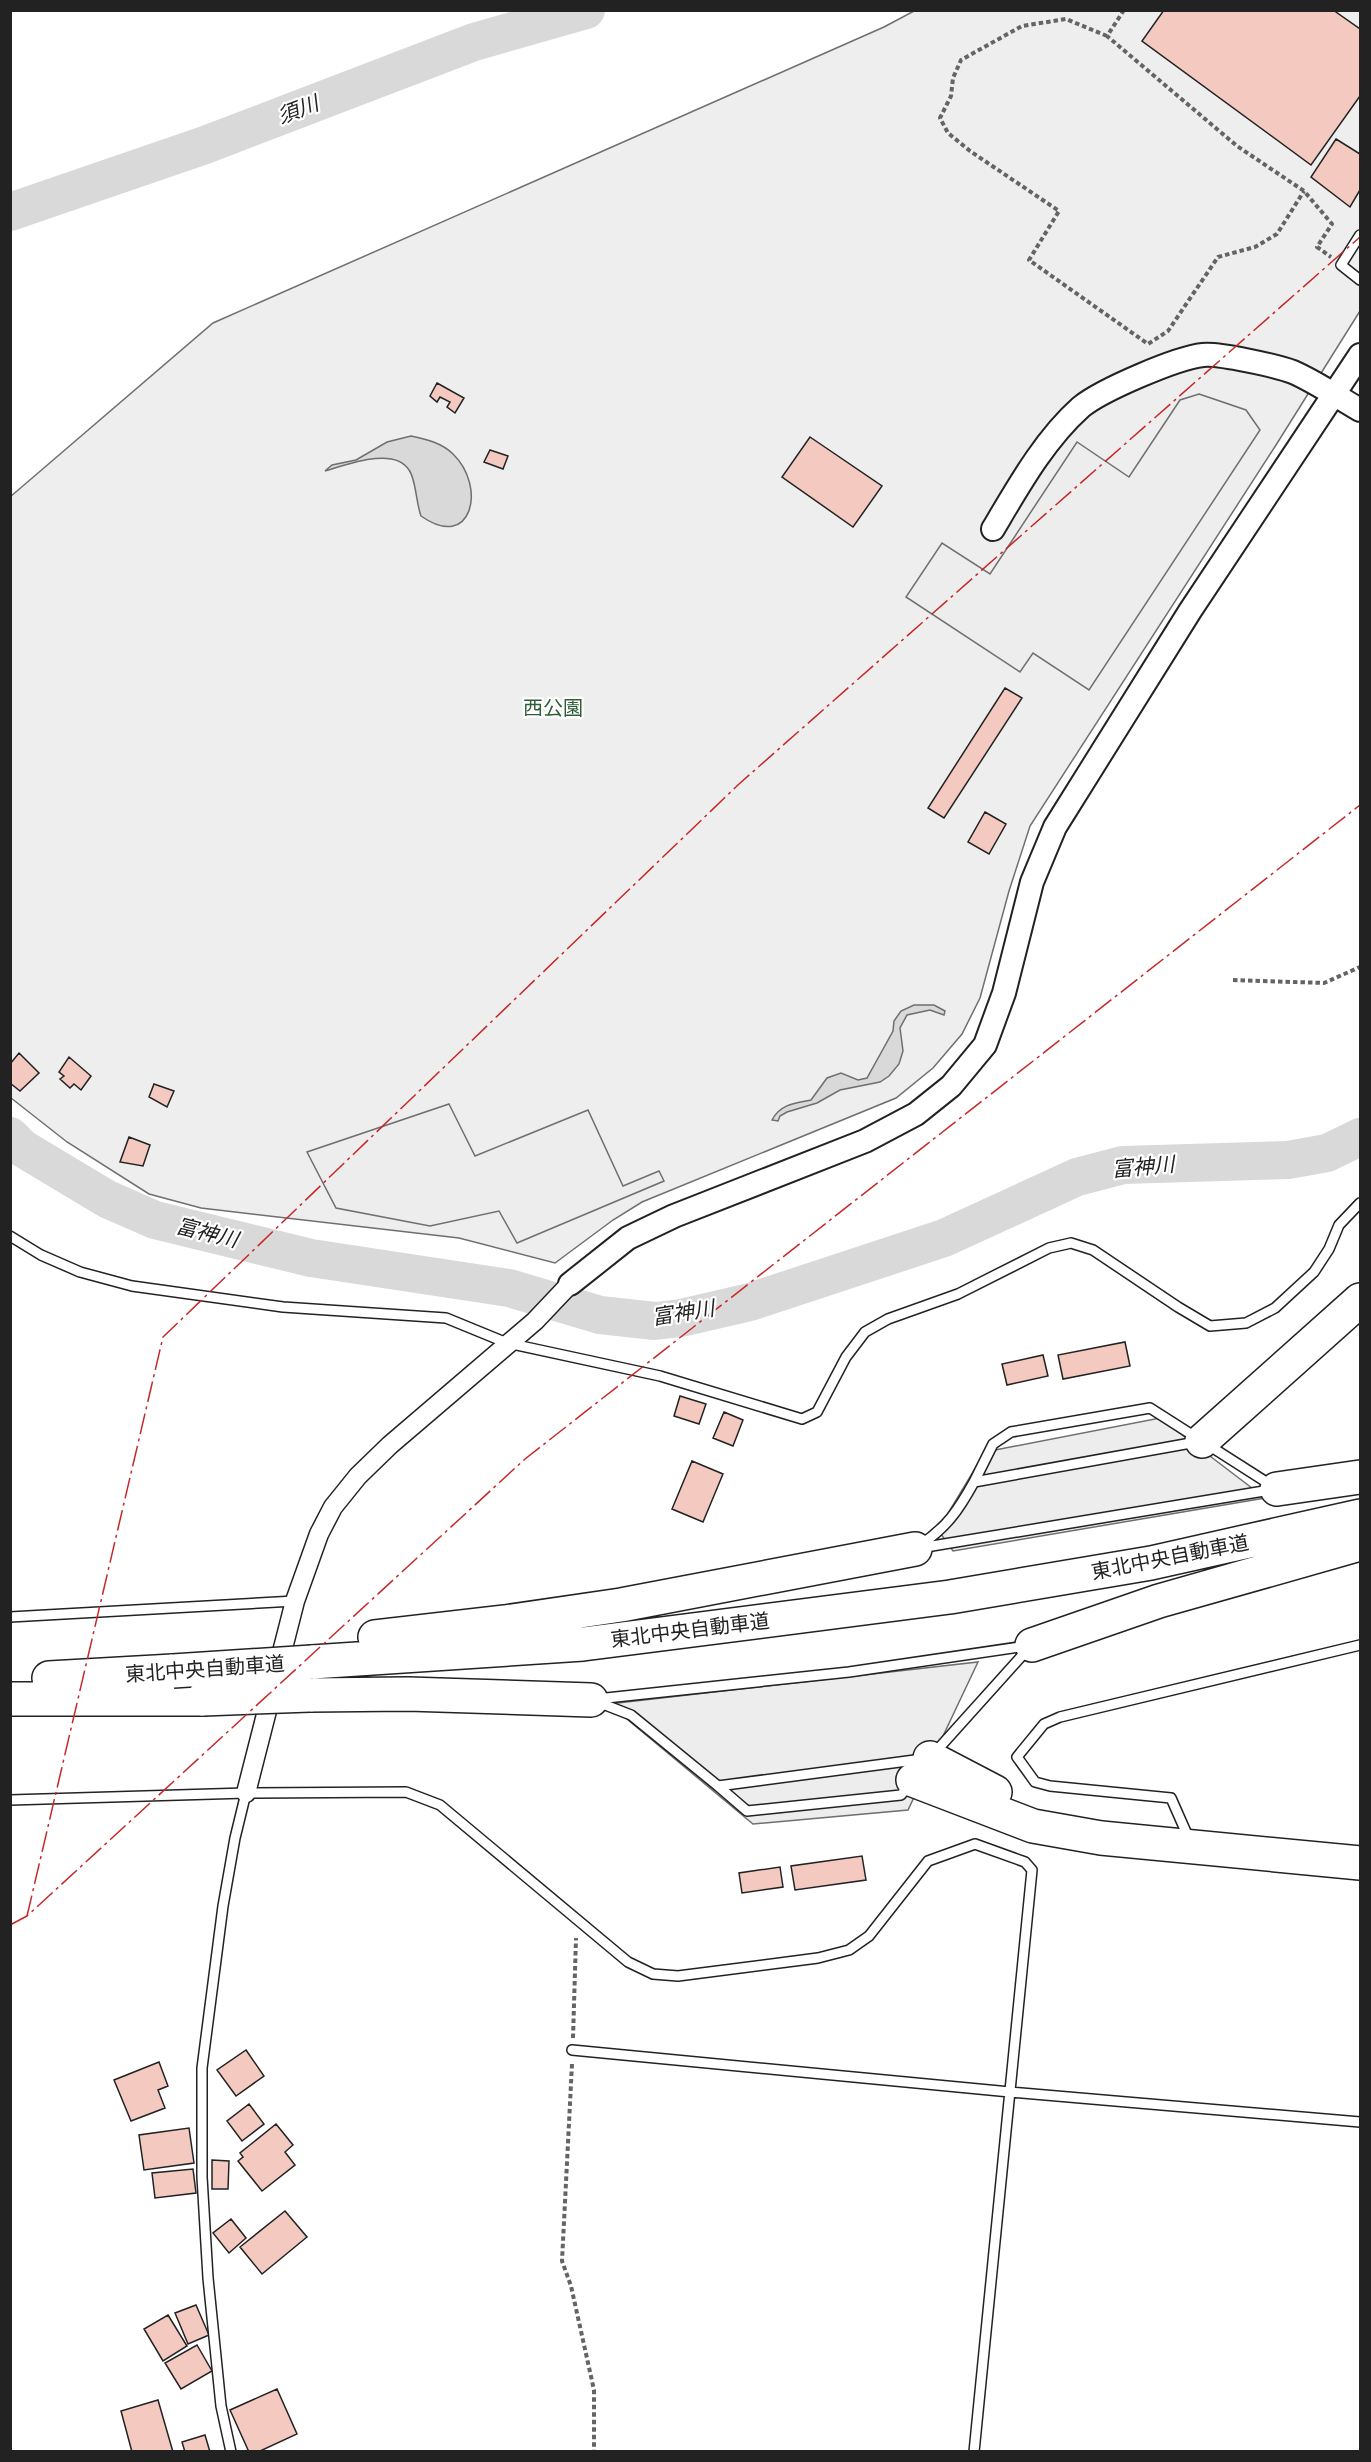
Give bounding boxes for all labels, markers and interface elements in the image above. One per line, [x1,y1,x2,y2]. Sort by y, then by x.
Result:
water label: 須川 [273,88,324,130]
park label: 西公園 [523,694,583,721]
water label: 富神川 [1110,1149,1178,1183]
water label: 富神川 [173,1211,243,1254]
water label: 富神川 [650,1293,718,1331]
street label: 東北中央自動車道 [1089,1528,1251,1585]
street label: 東北中央自動車道 [609,1606,771,1653]
street label: 東北中央自動車道 [124,1649,286,1688]

